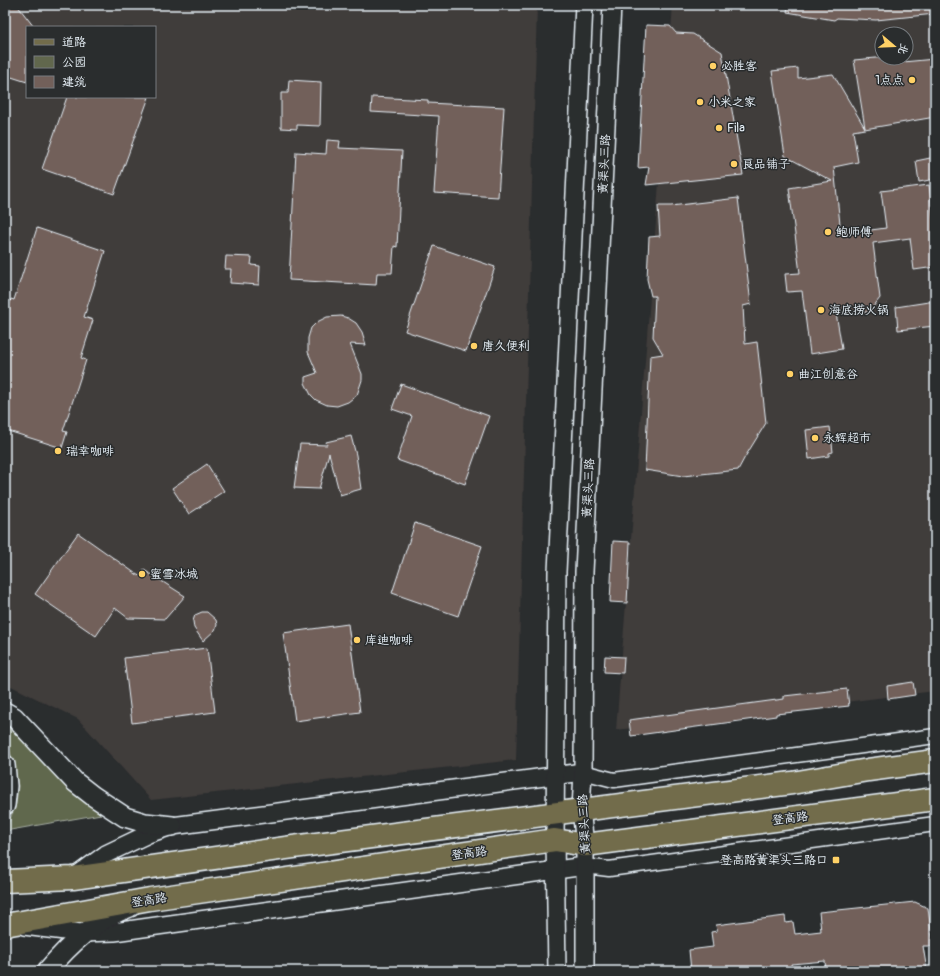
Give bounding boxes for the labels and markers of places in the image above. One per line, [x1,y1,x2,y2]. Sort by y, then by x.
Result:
place label: 必胜客 [721,59,757,74]
marker: 必胜客 [708,61,718,71]
place label: 1点点 [875,73,904,88]
marker: 1点点 [907,75,917,85]
place label: 小米之家 [708,95,756,110]
marker: 小米之家 [695,97,705,107]
place label: Fila [727,121,745,136]
marker: Fila [714,123,724,133]
place label: 良品铺子 [742,157,790,172]
marker: 良品铺子 [729,159,739,169]
place label: 鲍师傅 [836,225,872,240]
marker: 鲍师傅 [823,227,833,237]
place label: 海底捞火锅 [829,303,889,318]
marker: 海底捞火锅 [816,305,826,315]
place label: 唐久便利 [482,339,530,354]
marker: 唐久便利 [469,341,479,351]
place label: 曲江创意谷 [798,367,858,382]
marker: 曲江创意谷 [785,369,795,379]
place label: 永辉超市 [823,431,871,446]
marker: 永辉超市 [810,433,820,443]
place label: 瑞幸咖啡 [66,444,114,459]
marker: 瑞幸咖啡 [53,446,63,456]
place label: 蜜雪冰城 [150,567,198,582]
marker: 蜜雪冰城 [137,569,147,579]
place label: 库迪咖啡 [365,633,413,648]
marker: 库迪咖啡 [352,635,362,645]
place label: 登高路黄渠头三路口 [720,853,828,868]
marker: 登高路黄渠头三路口 [831,855,841,865]

